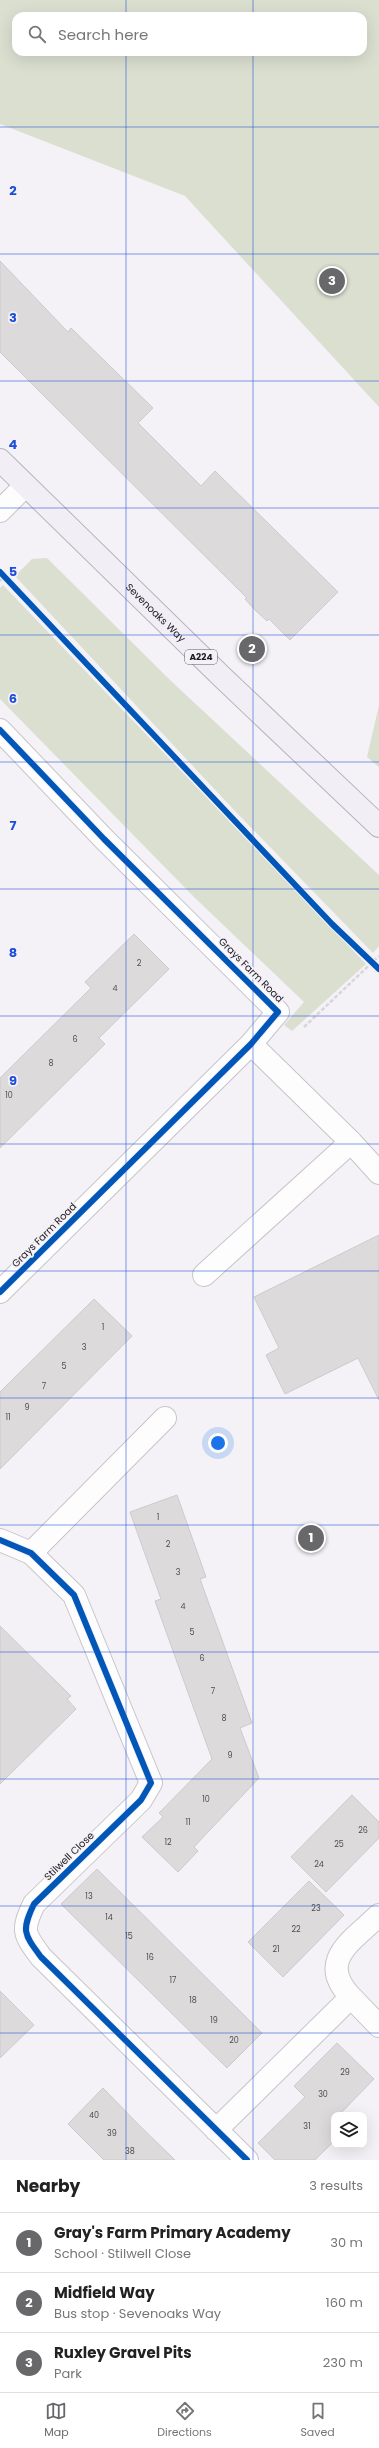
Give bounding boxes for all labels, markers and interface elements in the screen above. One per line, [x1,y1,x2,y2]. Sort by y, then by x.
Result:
search box [12,12,367,56]
icon: search [26,23,48,45]
text: Search here [58,24,148,45]
text: 2 [9,181,17,200]
pin: 3 [319,266,345,296]
text: 3 [9,308,17,327]
text: 4 [9,435,18,454]
text: 5 [9,562,17,581]
street label: Sevenoaks Way [123,580,190,646]
pin: 2 [239,634,265,664]
road number: A224 [185,650,217,664]
text: 6 [9,689,17,708]
text: 7 [10,816,17,835]
street label: Grays Farm Road [215,934,287,1006]
text: 8 [9,943,17,962]
house number: 2 [137,958,142,969]
house number: 4 [112,983,118,994]
house number: 6 [72,1034,78,1045]
house number: 8 [48,1058,54,1069]
text: 9 [9,1071,17,1090]
house number: 10 [5,1090,13,1101]
street label: Grays Farm Road [8,1199,80,1271]
house number: 1 [102,1322,104,1333]
house number: 3 [82,1342,87,1353]
house number: 5 [61,1361,67,1372]
house number: 7 [42,1381,47,1392]
house number: 9 [24,1402,30,1413]
house number: 11 [5,1412,11,1423]
your location [208,1433,228,1453]
house number: 1 [157,1512,159,1523]
pin: 1 [298,1523,324,1553]
house number: 2 [166,1539,171,1550]
house number: 3 [176,1567,181,1578]
house number: 4 [180,1601,186,1612]
house number: 5 [189,1627,195,1638]
house number: 6 [199,1653,205,1664]
house number: 7 [211,1686,216,1697]
house number: 8 [221,1713,227,1724]
house number: 9 [227,1750,233,1761]
house number: 10 [202,1794,210,1805]
house number: 11 [185,1817,191,1828]
house number: 26 [358,1825,368,1836]
street label: Stilwell Close [41,1828,97,1884]
house number: 12 [164,1837,172,1848]
house number: 25 [334,1839,344,1850]
house number: 24 [314,1859,324,1870]
house number: 13 [85,1891,93,1902]
house number: 23 [311,1903,321,1914]
house number: 14 [105,1912,113,1923]
house number: 22 [291,1924,301,1935]
house number: 15 [125,1931,133,1942]
house number: 21 [272,1944,280,1955]
house number: 16 [146,1952,154,1963]
house number: 17 [170,1975,177,1986]
house number: 18 [189,1995,197,2006]
house number: 19 [210,2015,218,2026]
house number: 20 [229,2035,239,2046]
house number: 29 [340,2067,350,2078]
house number: 30 [318,2089,328,2100]
house number: 40 [89,2110,99,2121]
map controls [331,2112,367,2148]
button: layers [331,2112,367,2148]
house number: 31 [303,2121,311,2132]
house number: 39 [107,2128,117,2139]
house number: 38 [125,2146,135,2157]
text: Nearby [16,2174,80,2198]
text: 3 results [309,2176,363,2195]
text: Gray's Farm Primary Academy [54,2222,291,2243]
text: 1 [27,2233,31,2252]
text: 30 m [330,2233,363,2252]
text: School · Stilwell Close [54,2244,191,2263]
text: Midfield Way [54,2282,155,2303]
text: 2 [25,2293,33,2312]
text: 160 m [326,2293,363,2312]
text: Bus stop · Sevenoaks Way [54,2304,221,2323]
text: Ruxley Gravel Pits [54,2342,192,2363]
text: 3 [25,2353,33,2372]
text: 230 m [323,2353,363,2372]
text: Park [54,2364,82,2383]
tab: Map [44,2400,69,2441]
tab: Directions [157,2400,212,2441]
tab: Saved [300,2400,335,2441]

